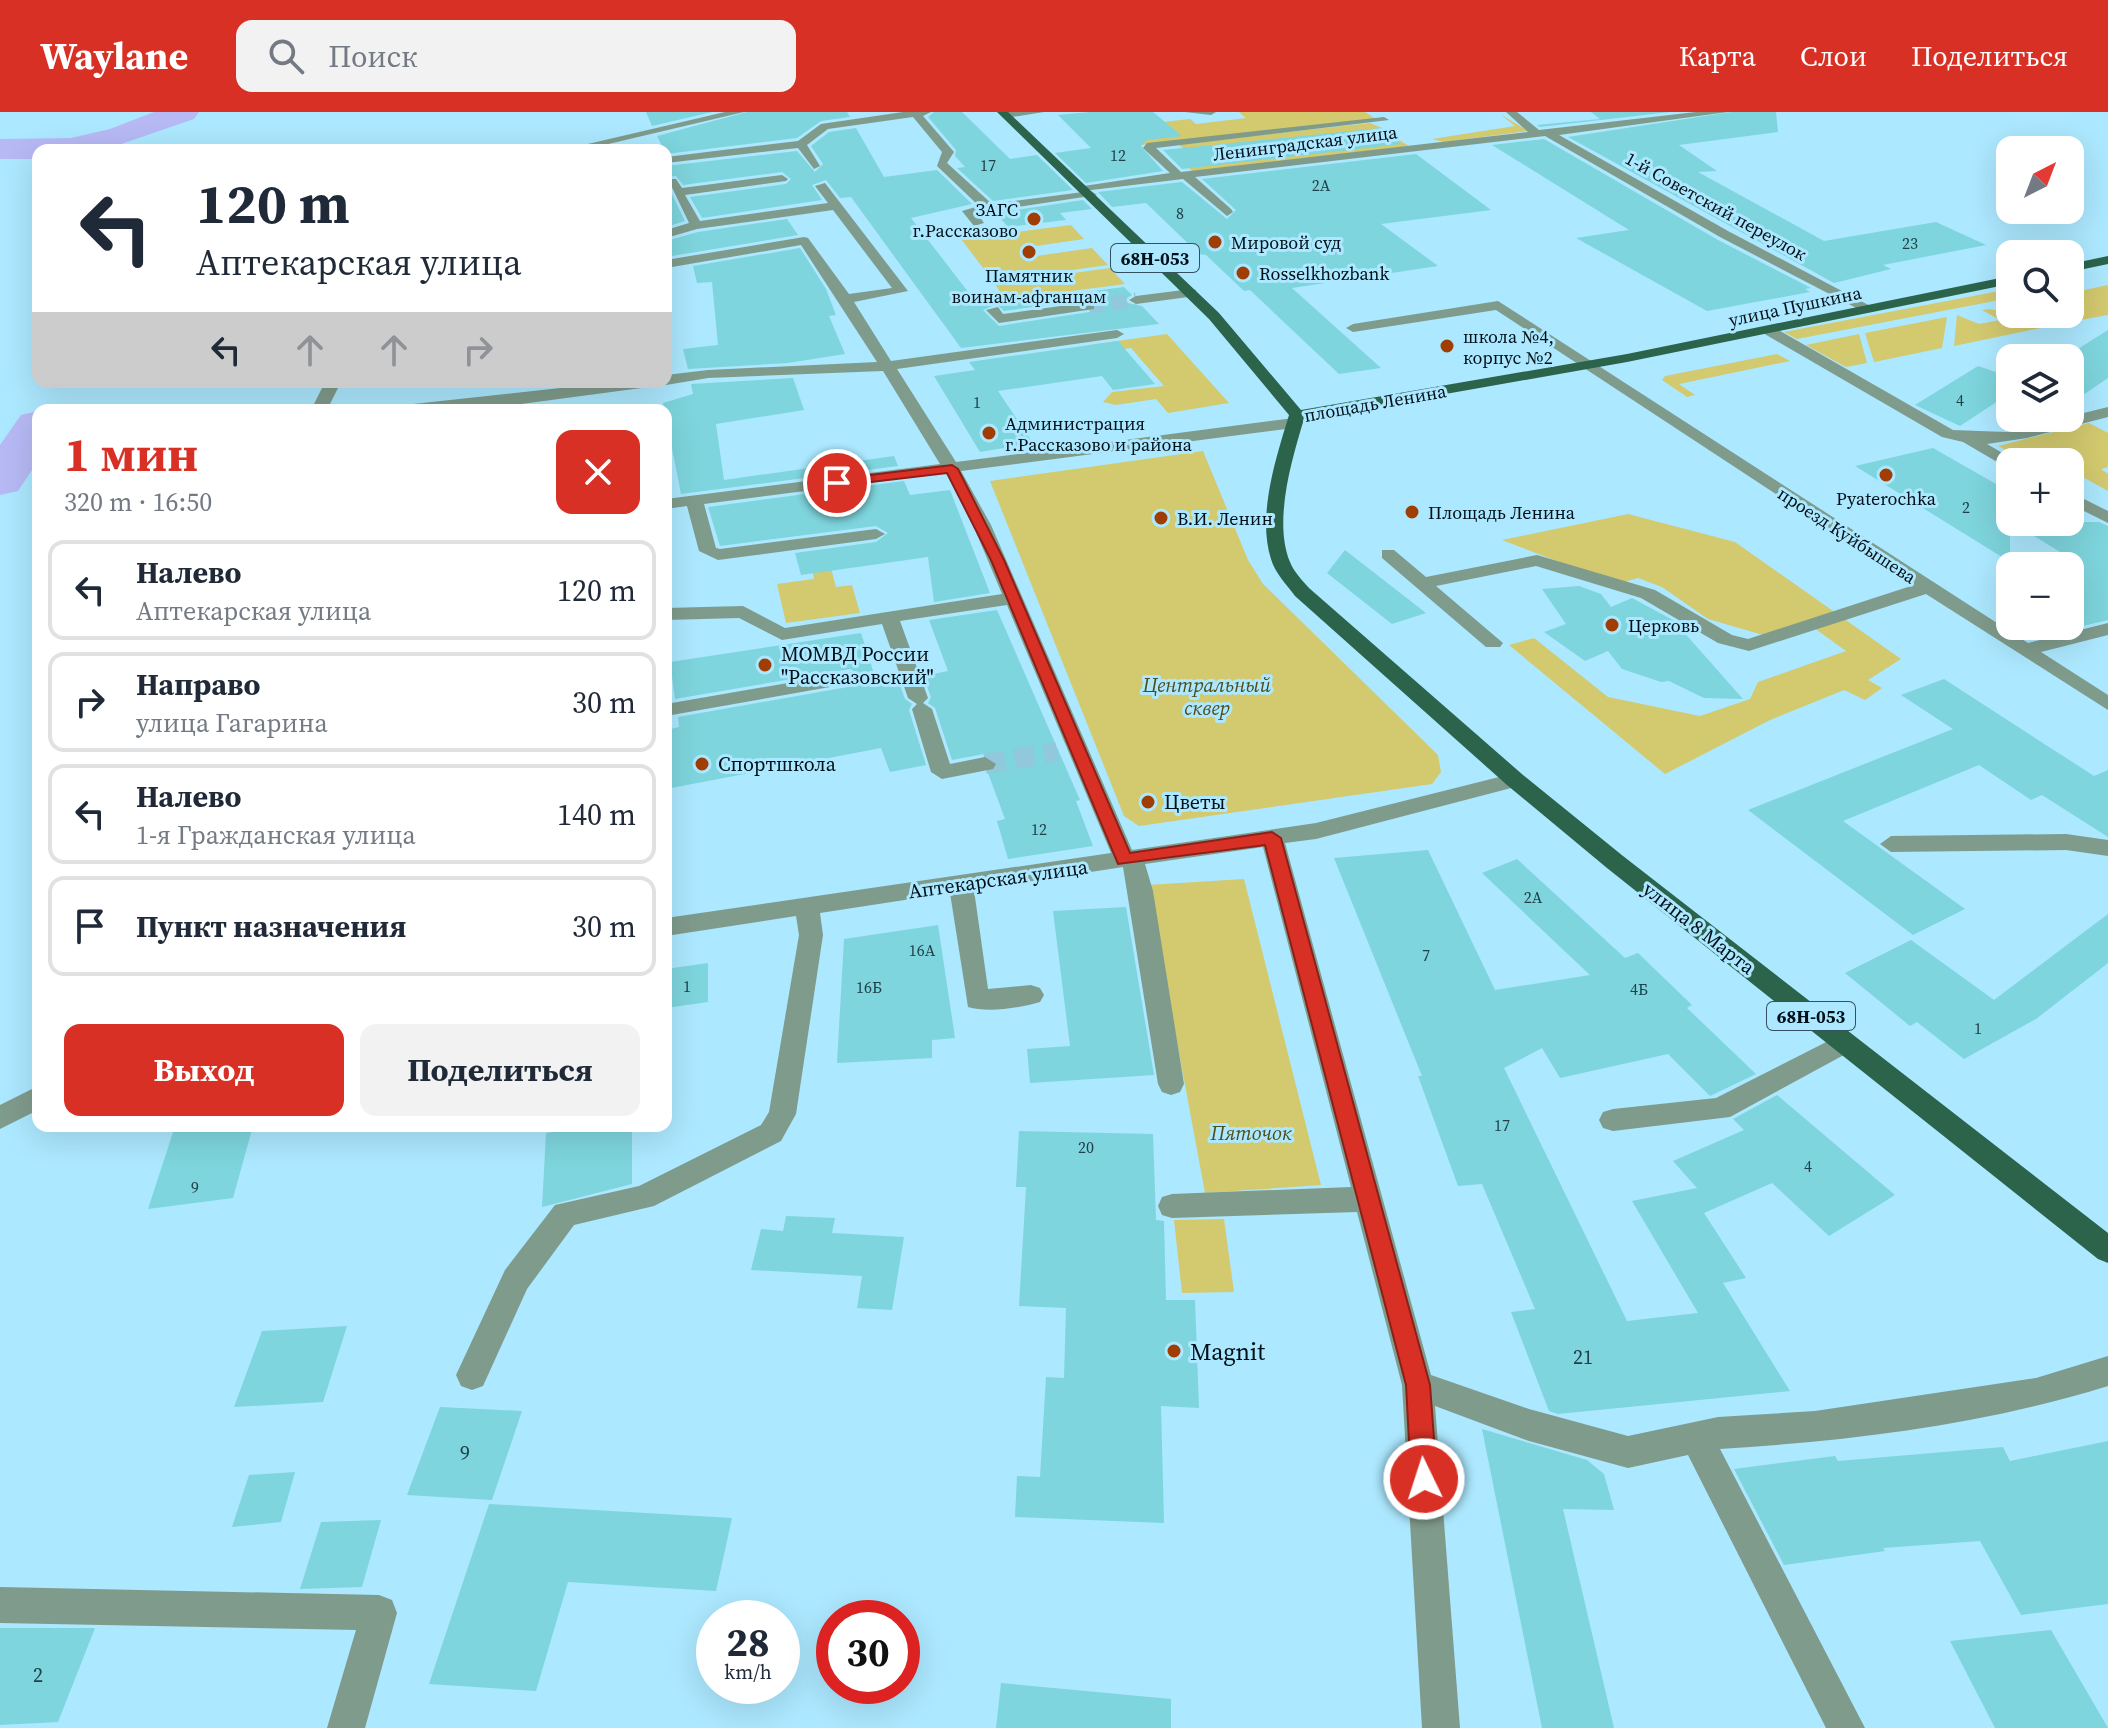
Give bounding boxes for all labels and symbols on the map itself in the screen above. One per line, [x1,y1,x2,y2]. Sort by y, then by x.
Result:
street label: Ленинградская улица [1211,119,1399,167]
north arrow [1996,136,2084,224]
house number: 12 [1110,144,1126,166]
street label: 1-й Советский переулок [1621,146,1811,266]
house number: 17 [980,154,996,176]
house number: 2А [1312,174,1331,196]
place label: ЗАГС г.Рассказово [912,197,1018,243]
house number: 8 [1176,202,1184,224]
marker: ЗАГС г.Рассказово [1025,210,1043,228]
place label: Мировой суд [1231,230,1341,255]
house number: 23 [1902,232,1918,254]
marker: Мировой суд [1206,233,1224,251]
marker: Памятник воинам-афганцам [1020,243,1038,261]
road number: 68Н-053 [1111,244,1199,272]
place label: Rosselkhozbank [1259,261,1390,286]
place label: Памятник воинам-афганцам [952,263,1106,309]
marker: Rosselkhozbank [1234,264,1252,282]
street label: улица Пушкина [1726,280,1864,332]
place label: школа №4, корпус №2 [1463,324,1554,370]
marker: школа №4, корпус №2 [1438,337,1456,355]
street label: площадь Ленина [1302,378,1449,428]
house number: 4 [1956,389,1964,411]
house number: 1 [973,391,981,413]
place label: Администрация г.Рассказово и района [1005,411,1193,457]
marker: Администрация г.Рассказово и района [980,424,998,442]
pin [803,449,871,517]
marker: Pyaterochka [1877,466,1895,484]
street label: проезд Куйбышева [1773,481,1922,590]
place label: Pyaterochka [1836,486,1937,511]
house number: 2 [1962,496,1970,518]
place label: Площадь Ленина [1428,500,1576,525]
marker: Площадь Ленина [1403,503,1421,521]
place label: В.И. Ленин [1177,506,1273,531]
marker: В.И. Ленин [1152,509,1170,527]
place label: Церковь [1628,613,1699,638]
marker: Церковь [1603,616,1621,634]
place label: МОМВД России "Рассказовский" [781,640,934,691]
marker: МОМВД России "Рассказовский" [756,656,774,674]
park label: Центральный сквер [1142,671,1271,722]
place label: Спортшкола [718,750,837,778]
marker: Спортшкола [693,755,711,773]
place label: Цветы [1164,788,1225,816]
marker: Цветы [1139,793,1157,811]
house number: 12 [1031,818,1047,840]
street label: Аптекарская улица [906,852,1090,905]
street label: улица 8 Марта [1637,875,1762,981]
house number: 2А [1524,886,1543,908]
house number: 16А [909,939,936,961]
house number: 7 [1422,944,1430,966]
house number: 1 [683,975,691,997]
house number: 16Б [856,976,882,998]
house number: 4Б [1630,978,1648,1000]
road number: 68Н-053 [1767,1002,1855,1030]
house number: 1 [1974,1017,1982,1039]
house number: 17 [1494,1114,1510,1136]
park label: Пяточок [1209,1119,1292,1147]
house number: 20 [1078,1136,1094,1158]
house number: 4 [1804,1155,1812,1177]
house number: 9 [191,1176,199,1198]
place label: Magnit [1190,1335,1265,1368]
marker: Magnit [1165,1342,1183,1360]
house number: 21 [1573,1343,1593,1371]
position arrow [1382,1437,1466,1521]
house number: 9 [460,1439,470,1467]
speed limit sign: 30 [816,1600,920,1704]
house number: 2 [33,1661,43,1689]

